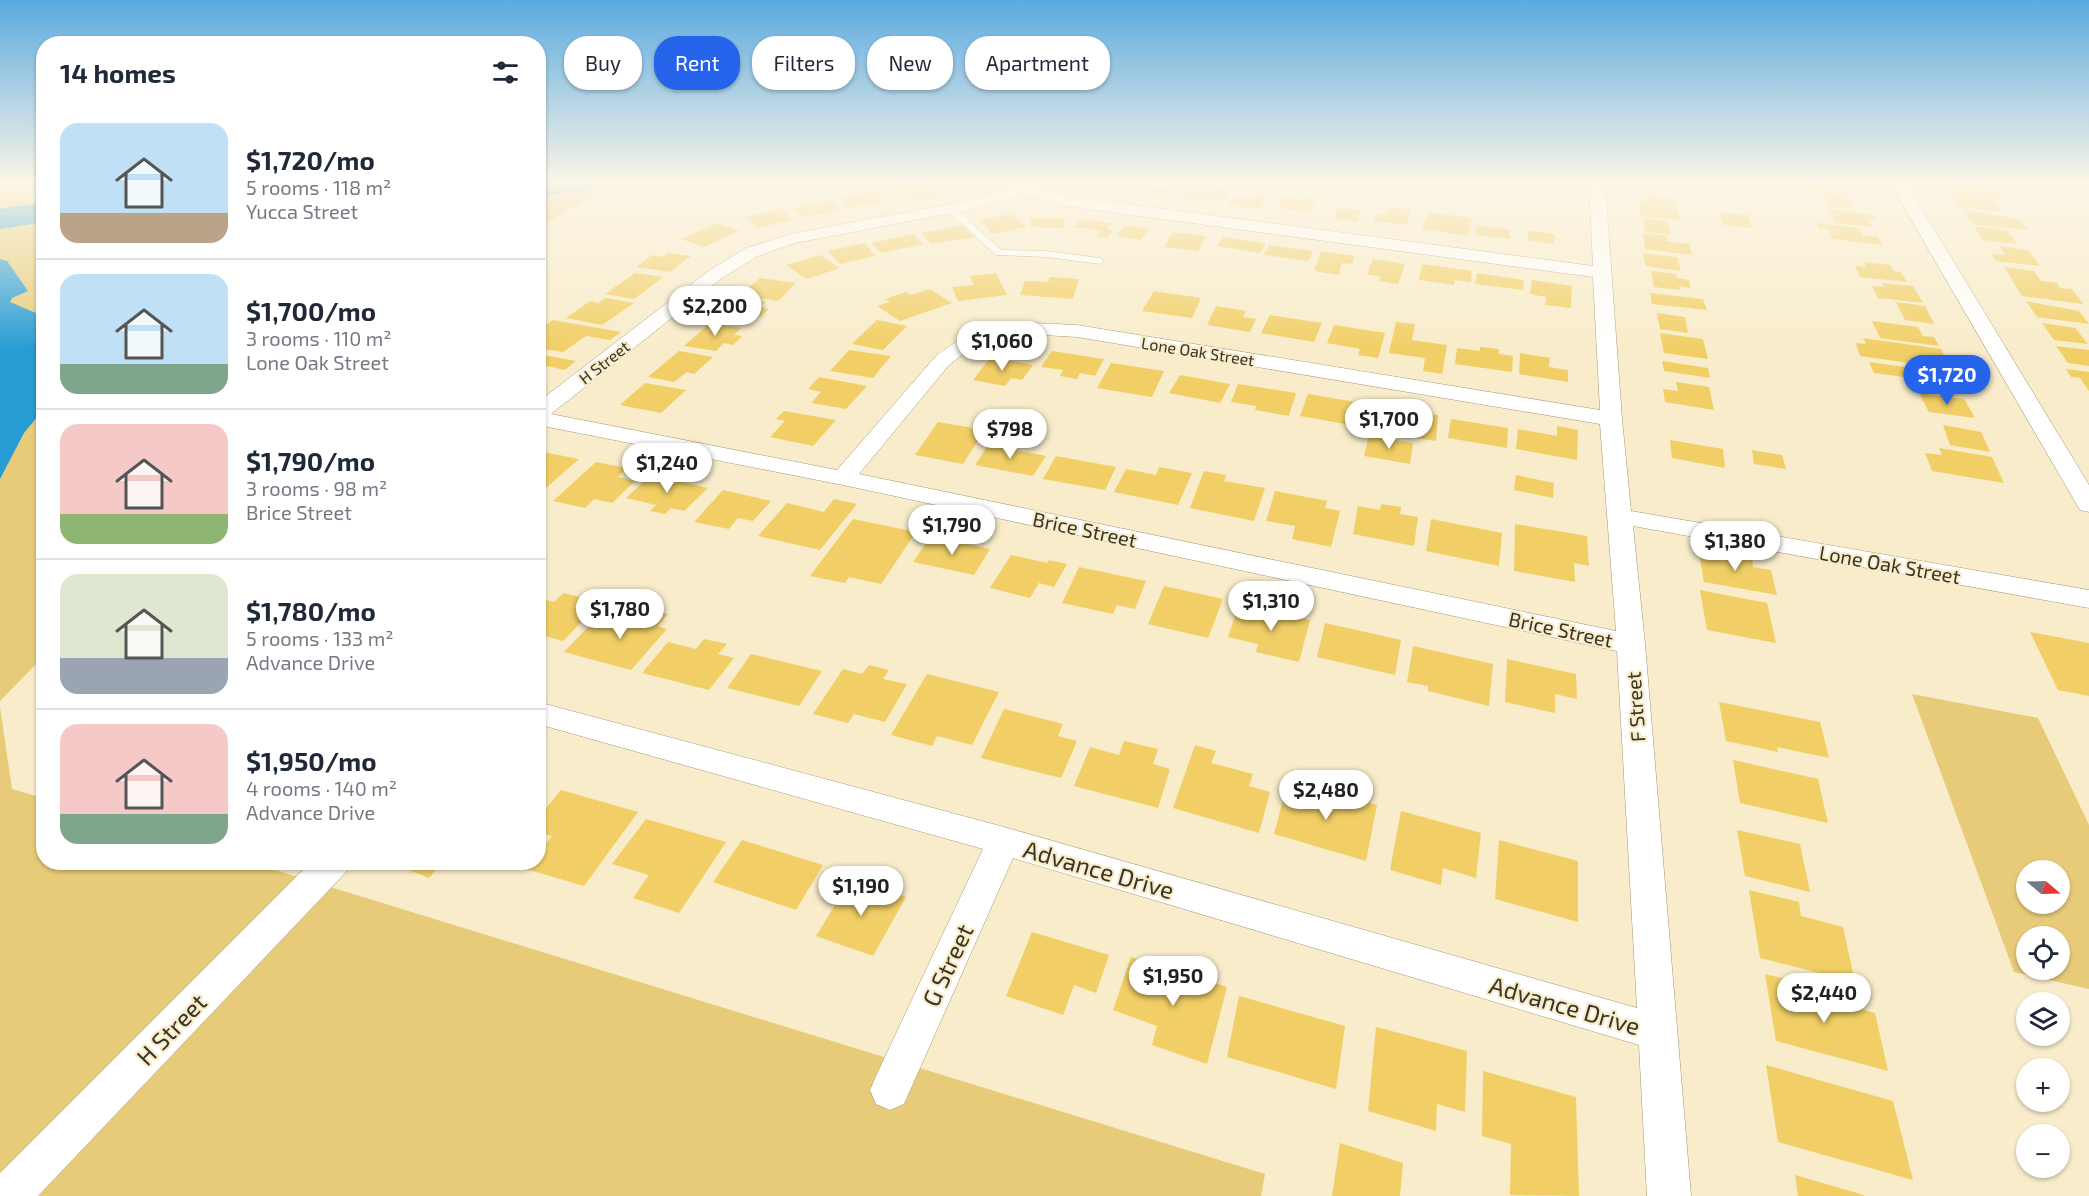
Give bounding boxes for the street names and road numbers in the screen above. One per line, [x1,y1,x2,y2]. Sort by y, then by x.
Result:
street label: Lone Oak Street [1140,333,1256,369]
street label: H Street [575,336,633,388]
street label: Brice Street [1031,506,1140,552]
street label: Lone Oak Street [1818,540,1963,588]
street label: Brice Street [1507,606,1616,652]
street label: F Street [1621,671,1649,743]
street label: Advance Drive [1020,834,1178,904]
street label: G Street [915,919,979,1011]
street label: Advance Drive [1486,970,1644,1040]
street label: H Street [130,987,212,1071]

